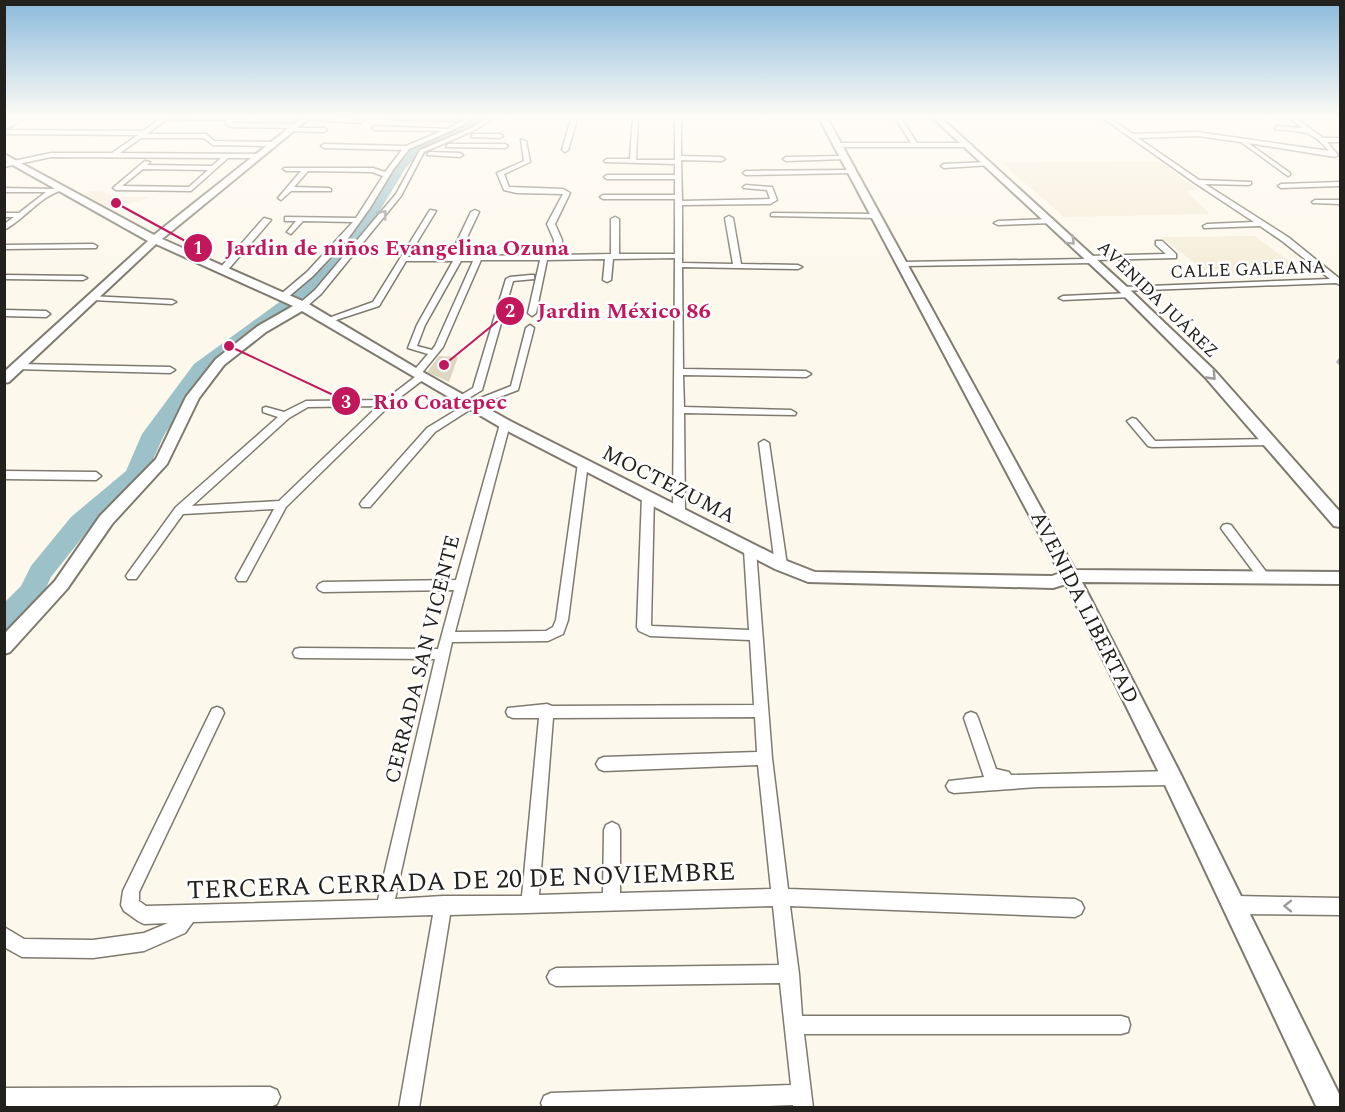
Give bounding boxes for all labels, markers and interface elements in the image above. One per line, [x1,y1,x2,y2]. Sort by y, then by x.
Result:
one-way arrow [376,210,387,221]
callout: Jardin de niños Evangelina Ozuna [183,228,581,268]
text: Jardin de niños Evangelina Ozuna [225,232,570,265]
one-way arrow [1064,234,1074,245]
street label: AVENIDA JUÁREZ [1091,234,1224,364]
text: 1 [193,235,203,262]
street label: CALLE GALEANA [1170,253,1326,286]
callout: Jardin México 86 [495,291,723,331]
text: Jardin México 86 [537,295,711,328]
text: 2 [505,298,515,325]
one-way arrow [1204,368,1215,379]
callout: Rio Coatepec [331,381,519,421]
text: Rio Coatepec [373,386,507,419]
text: 3 [341,389,351,416]
street label: MOCTEZUMA [596,437,741,532]
street label: AVENIDA LIBERTAD [1022,505,1147,709]
street label: CERRADA SAN VICENTE [377,532,469,787]
street label: TERCERA CERRADA DE 20 DE NOVIEMBRE [186,851,736,911]
one-way arrow [1283,900,1292,912]

